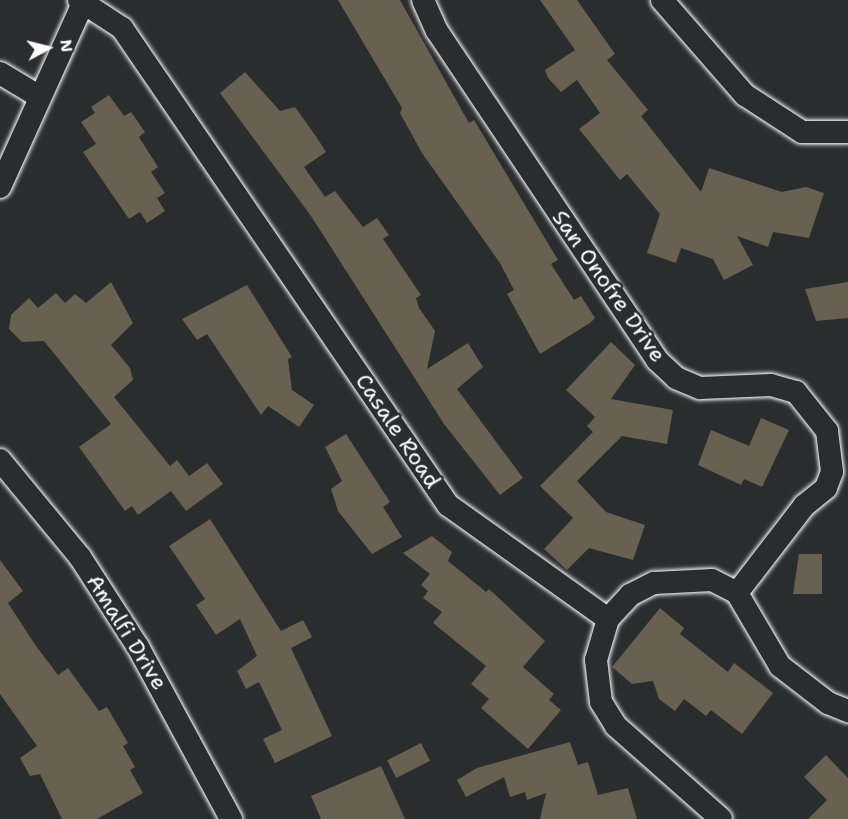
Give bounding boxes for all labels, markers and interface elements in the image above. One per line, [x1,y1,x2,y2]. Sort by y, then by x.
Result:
north arrow [18,18,78,78]
text: N [55,38,78,53]
street label: San Onofre Drive [547,205,671,367]
street label: Casale Road [350,369,446,493]
street label: Amalfi Drive [81,569,173,695]

